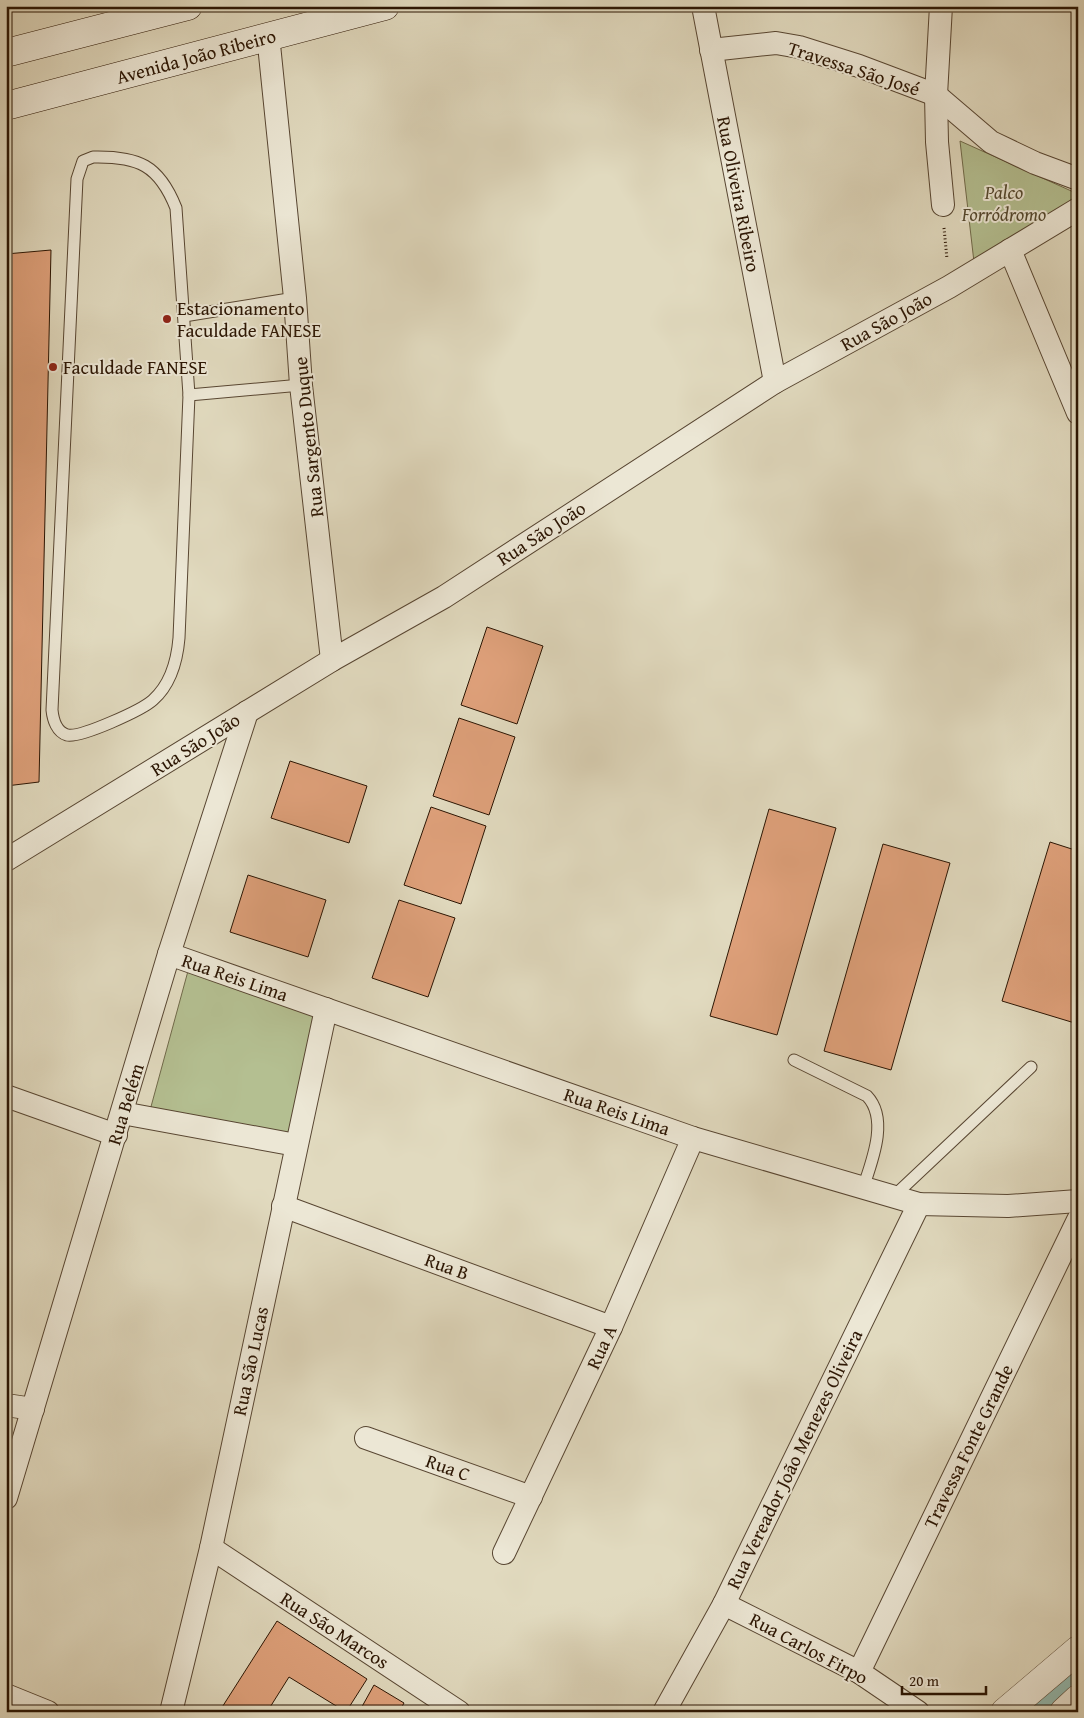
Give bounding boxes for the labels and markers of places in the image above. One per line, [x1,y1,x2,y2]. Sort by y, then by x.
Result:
place label: Estacionamento Faculdade FANESE [177,294,322,344]
marker: Estacionamento Faculdade FANESE [161,313,173,325]
place label: Faculdade FANESE [63,353,208,381]
marker: Faculdade FANESE [47,361,59,373]

